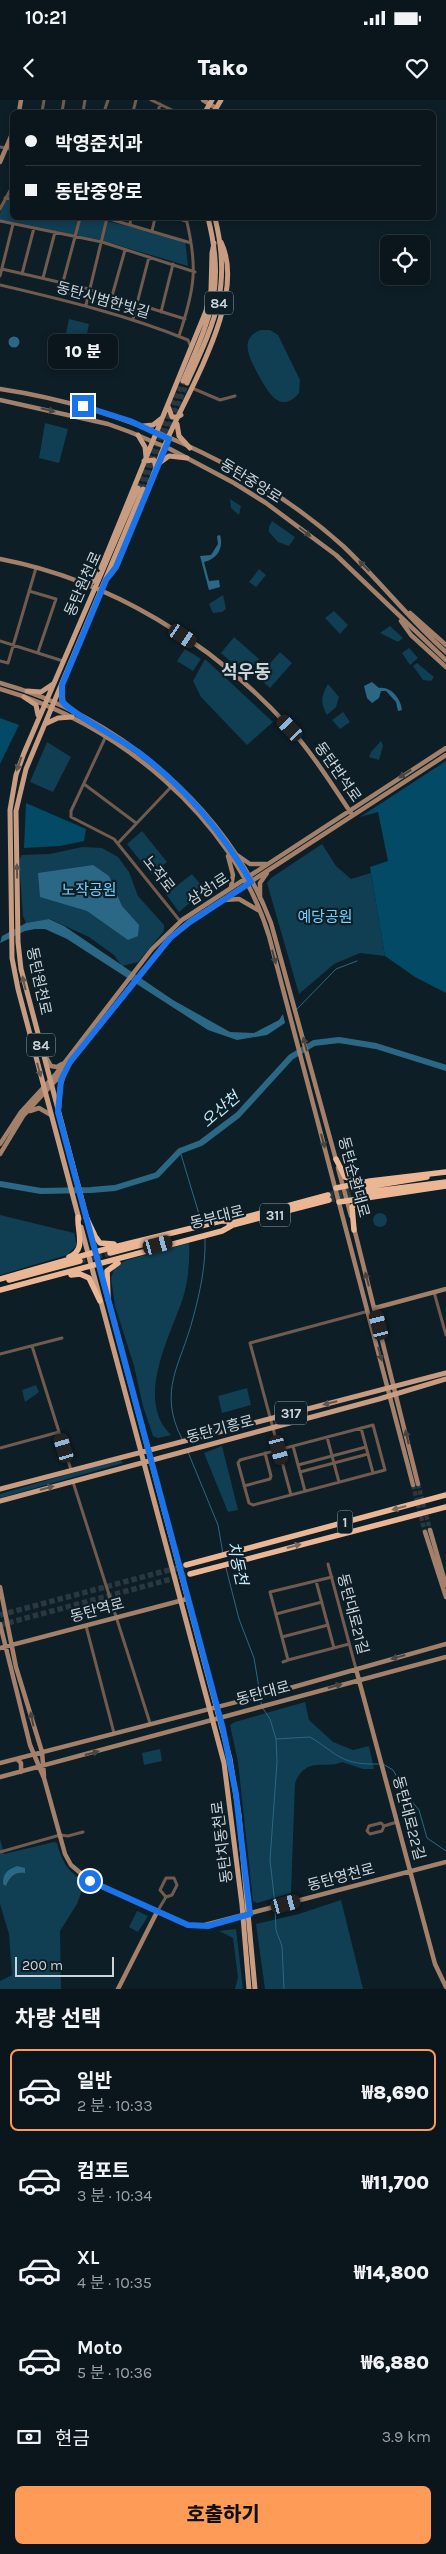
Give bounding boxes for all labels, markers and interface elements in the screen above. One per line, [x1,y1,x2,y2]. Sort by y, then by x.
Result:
text: 10:21 [25,7,67,29]
icon: back [15,54,43,82]
icon: heart [403,54,431,82]
text: Tako [198,55,248,81]
text: 박영준치과 [55,133,142,155]
text: 동탄중앙로 [55,181,142,203]
map controls [380,235,430,285]
button: locate [380,235,430,285]
street label: 동탄시범한빛길 [54,278,152,322]
road number: 84 [205,292,233,314]
callout: 10 분 [48,334,118,368]
text: 10 분 [65,342,101,361]
route end [72,395,94,417]
one-way arrow [40,406,55,414]
street label: 동탄중앙로 [217,455,285,507]
one-way arrow [298,527,312,537]
street label: 동탄원천로 [61,549,105,619]
one-way arrow [358,561,370,573]
car [166,621,199,651]
district label: 석우동 [221,661,271,683]
car [274,712,305,744]
street label: 동탄반석로 [311,739,365,805]
one-way arrow [15,757,22,772]
one-way arrow [398,769,412,779]
street label: 노작로 [139,852,179,896]
one-way arrow [13,863,21,879]
street label: 삼성1로 [184,869,232,909]
park label: 노작공원 [61,881,117,899]
park label: 예당공원 [297,908,353,926]
street label: 동탄원천로 [23,945,55,1017]
one-way arrow [271,950,279,965]
one-way arrow [20,975,28,990]
road number: 84 [27,1034,55,1056]
one-way arrow [300,1036,308,1051]
one-way arrow [35,1063,43,1078]
water label: 오산천 [197,1086,245,1131]
one-way arrow [319,1133,327,1148]
street label: 동탄순환대로 [335,1135,373,1219]
street label: 동부대로 [188,1202,246,1232]
road number: 311 [260,1204,290,1226]
car [141,1234,174,1256]
one-way arrow [363,1272,371,1287]
car [368,1309,389,1341]
one-way arrow [376,1347,384,1362]
one-way arrow [322,1399,337,1407]
road number: 317 [275,1402,307,1425]
street label: 동탄기흥로 [184,1411,256,1447]
one-way arrow [403,1429,411,1444]
car [52,1431,75,1465]
car [267,1434,290,1466]
one-way arrow [40,1484,55,1492]
one-way arrow [391,1504,406,1512]
road number: 1 [338,1510,352,1534]
water label: 치동천 [223,1539,252,1589]
one-way arrow [287,1542,302,1550]
street label: 동탄대로21길 [334,1572,372,1656]
street label: 동탄역로 [68,1594,126,1626]
one-way arrow [390,1654,405,1662]
street label: 동탄대로 [234,1677,292,1709]
one-way arrow [328,1682,343,1690]
one-way arrow [28,1711,36,1727]
one-way arrow [84,1749,99,1757]
street label: 동탄대로22길 [389,1774,429,1862]
street label: 동탄치동천로 [208,1800,236,1884]
street label: 동탄영천로 [305,1859,377,1895]
route start [79,1870,101,1892]
car [269,1893,302,1915]
scale bar [15,1954,114,1977]
text: 200 m [22,1957,63,1974]
text: 차량 선택 [15,2006,102,2032]
icon: car [17,2068,62,2113]
text: 일반 [77,2070,112,2092]
text: ₩8,690 [362,2082,429,2104]
text: 2 분 · 10:33 [77,2096,153,2115]
icon: car [17,2158,62,2203]
text: 컴포트 [77,2160,129,2182]
text: ₩11,700 [362,2172,429,2194]
text: 3 분 · 10:34 [77,2186,152,2205]
text: XL [77,2247,99,2269]
icon: car [17,2248,62,2293]
text: ₩14,800 [354,2262,429,2284]
text: 4 분 · 10:35 [77,2273,152,2292]
text: Moto [77,2337,123,2359]
icon: car [17,2338,62,2383]
text: ₩6,880 [361,2352,429,2374]
text: 5 분 · 10:36 [77,2363,152,2382]
icon: cash [15,2423,43,2451]
text: 3.9 km [382,2427,431,2446]
text: 현금 [55,2428,90,2450]
button: 호출하기 [15,2486,431,2544]

